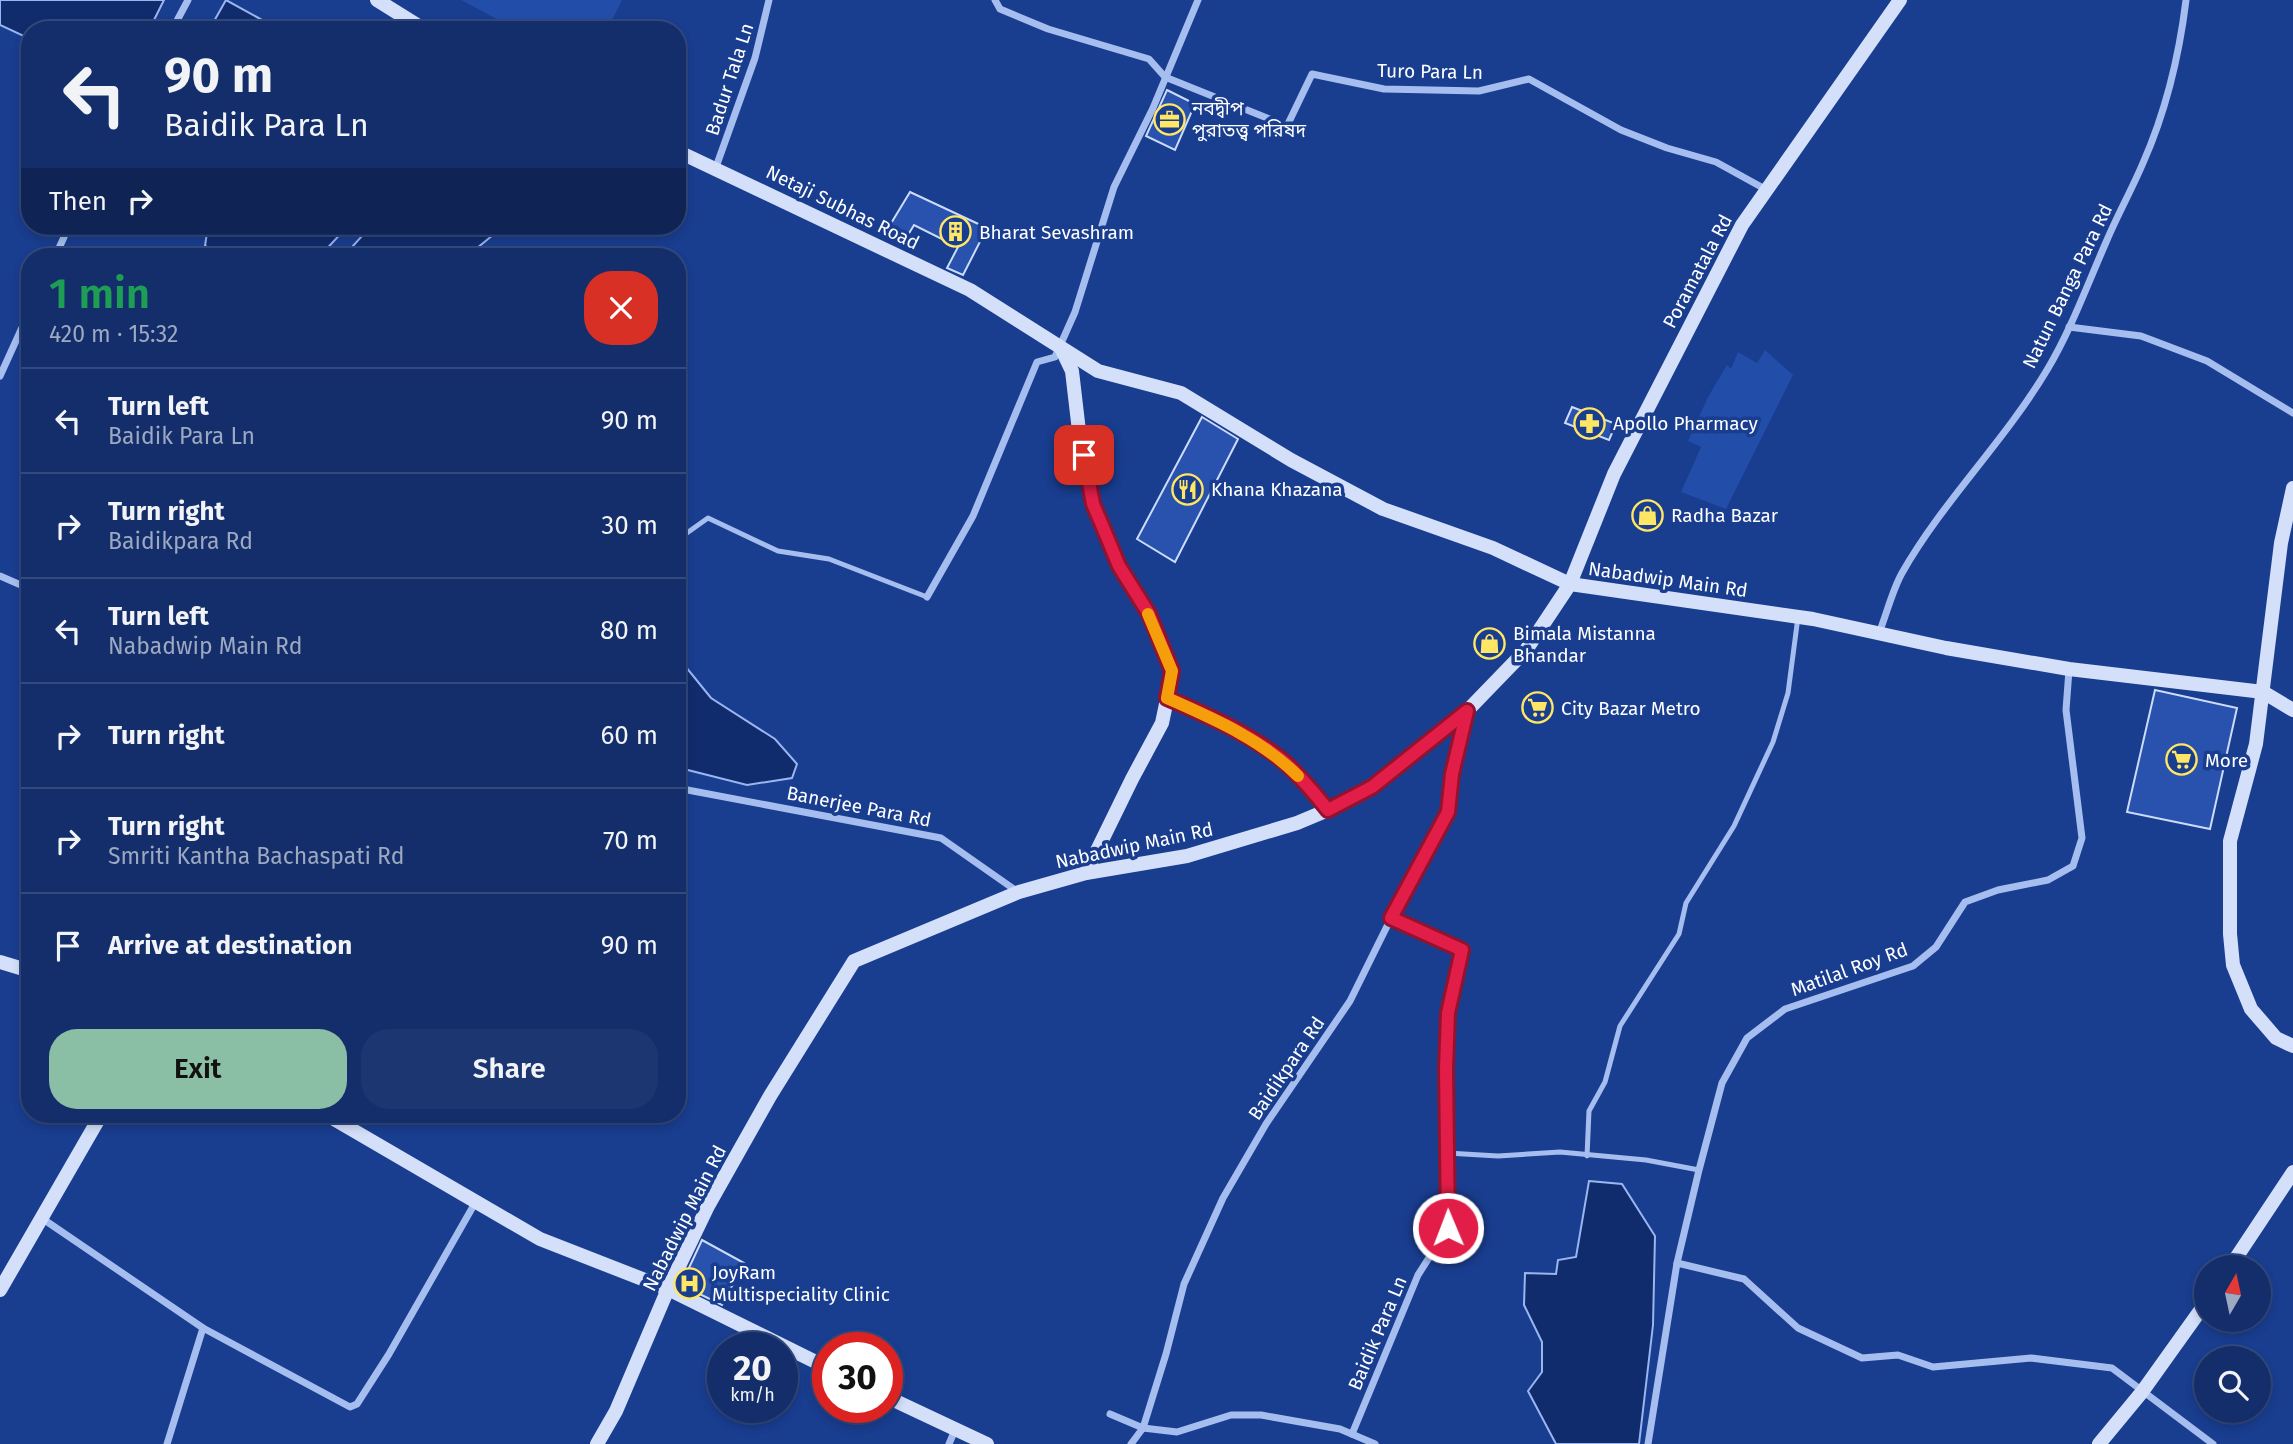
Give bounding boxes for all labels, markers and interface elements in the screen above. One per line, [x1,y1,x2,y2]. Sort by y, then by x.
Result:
street label: Badur Tala Ln [700,20,758,138]
text: 90 m [164,46,273,105]
icon: left [49,49,140,140]
street label: Turo Para Ln [1377,59,1483,84]
place label: নবদ্বীপ পুরাতত্ত্ব পরিষদ [1191,97,1306,142]
office icon: নবদ্বীপ পুরাতত্ত্ব পরিষদ [1152,102,1186,136]
text: Baidik Para Ln [164,106,369,144]
street label: Netaji Subhas Road [762,160,923,255]
icon: right [121,182,159,220]
text: Then [49,186,107,217]
street label: Natun Banga Para Rd [2018,200,2117,372]
street label: Poramatala Rd [1658,210,1737,332]
building icon: Bharat Sevashram [939,215,973,249]
place label: Bharat Sevashram [979,221,1134,244]
text: 1 min [49,269,150,319]
button: close [584,271,658,345]
text: 420 m · 15:32 [49,320,178,348]
text: Turn left [108,391,209,422]
icon: left [49,402,87,440]
text: 90 m [601,405,658,436]
pharmacy icon: Apollo Pharmacy [1573,406,1607,440]
place label: Apollo Pharmacy [1613,412,1759,435]
text: Baidik Para Ln [108,422,255,450]
pin [1054,425,1114,485]
icon: arrive [1065,436,1103,474]
restaurant icon: Khana Khazana [1171,472,1205,506]
place label: Khana Khazana [1211,478,1343,501]
text: Turn right [108,496,225,527]
shop icon: Radha Bazar [1631,498,1665,532]
place label: Radha Bazar [1671,504,1779,527]
icon: right [49,507,87,545]
text: 30 m [601,510,658,541]
text: Baidikpara Rd [108,527,253,555]
street label: Nabadwip Main Rd [1587,557,1749,602]
text: Turn left [108,601,209,632]
icon: left [49,612,87,650]
text: 80 m [600,615,658,646]
place label: Bimala Mistanna Bhandar [1513,622,1656,667]
shop icon: Bimala Mistanna Bhandar [1473,627,1507,661]
text: Nabadwip Main Rd [108,632,302,660]
supermarket icon: City Bazar Metro [1521,691,1555,725]
place label: City Bazar Metro [1561,697,1701,720]
icon: right [49,717,87,755]
text: Turn right [108,720,225,751]
text: 60 m [600,720,658,751]
supermarket icon: More [2165,743,2199,777]
place label: More [2205,749,2248,772]
street label: Banerjee Para Rd [785,781,933,832]
text: Turn right [108,811,225,842]
street label: Nabadwip Main Rd [1053,818,1215,873]
icon: right [49,822,87,860]
text: 70 m [603,825,658,856]
text: Smriti Kantha Bachaspati Rd [108,842,404,870]
icon: arrive [49,927,87,965]
text: Arrive at destination [108,930,352,961]
text: 90 m [601,930,658,961]
street label: Matilal Roy Rd [1788,938,1911,1001]
street label: Baidikpara Rd [1243,1012,1329,1124]
button: Exit [49,1029,347,1109]
button: Share [361,1029,658,1109]
street label: Nabadwip Main Rd [638,1141,731,1295]
position arrow [1411,1191,1485,1265]
north arrow [2194,1255,2272,1332]
map controls [2194,1255,2271,1423]
place label: JoyRam Multispeciality Clinic [712,1261,890,1306]
hospital icon: JoyRam Multispeciality Clinic [672,1266,706,1300]
street label: Baidik Para Ln [1343,1273,1412,1394]
speed limit sign: 30 [812,1332,903,1423]
button: search [2194,1346,2271,1423]
text: 20 [733,1347,772,1389]
text: km/h [730,1384,775,1406]

